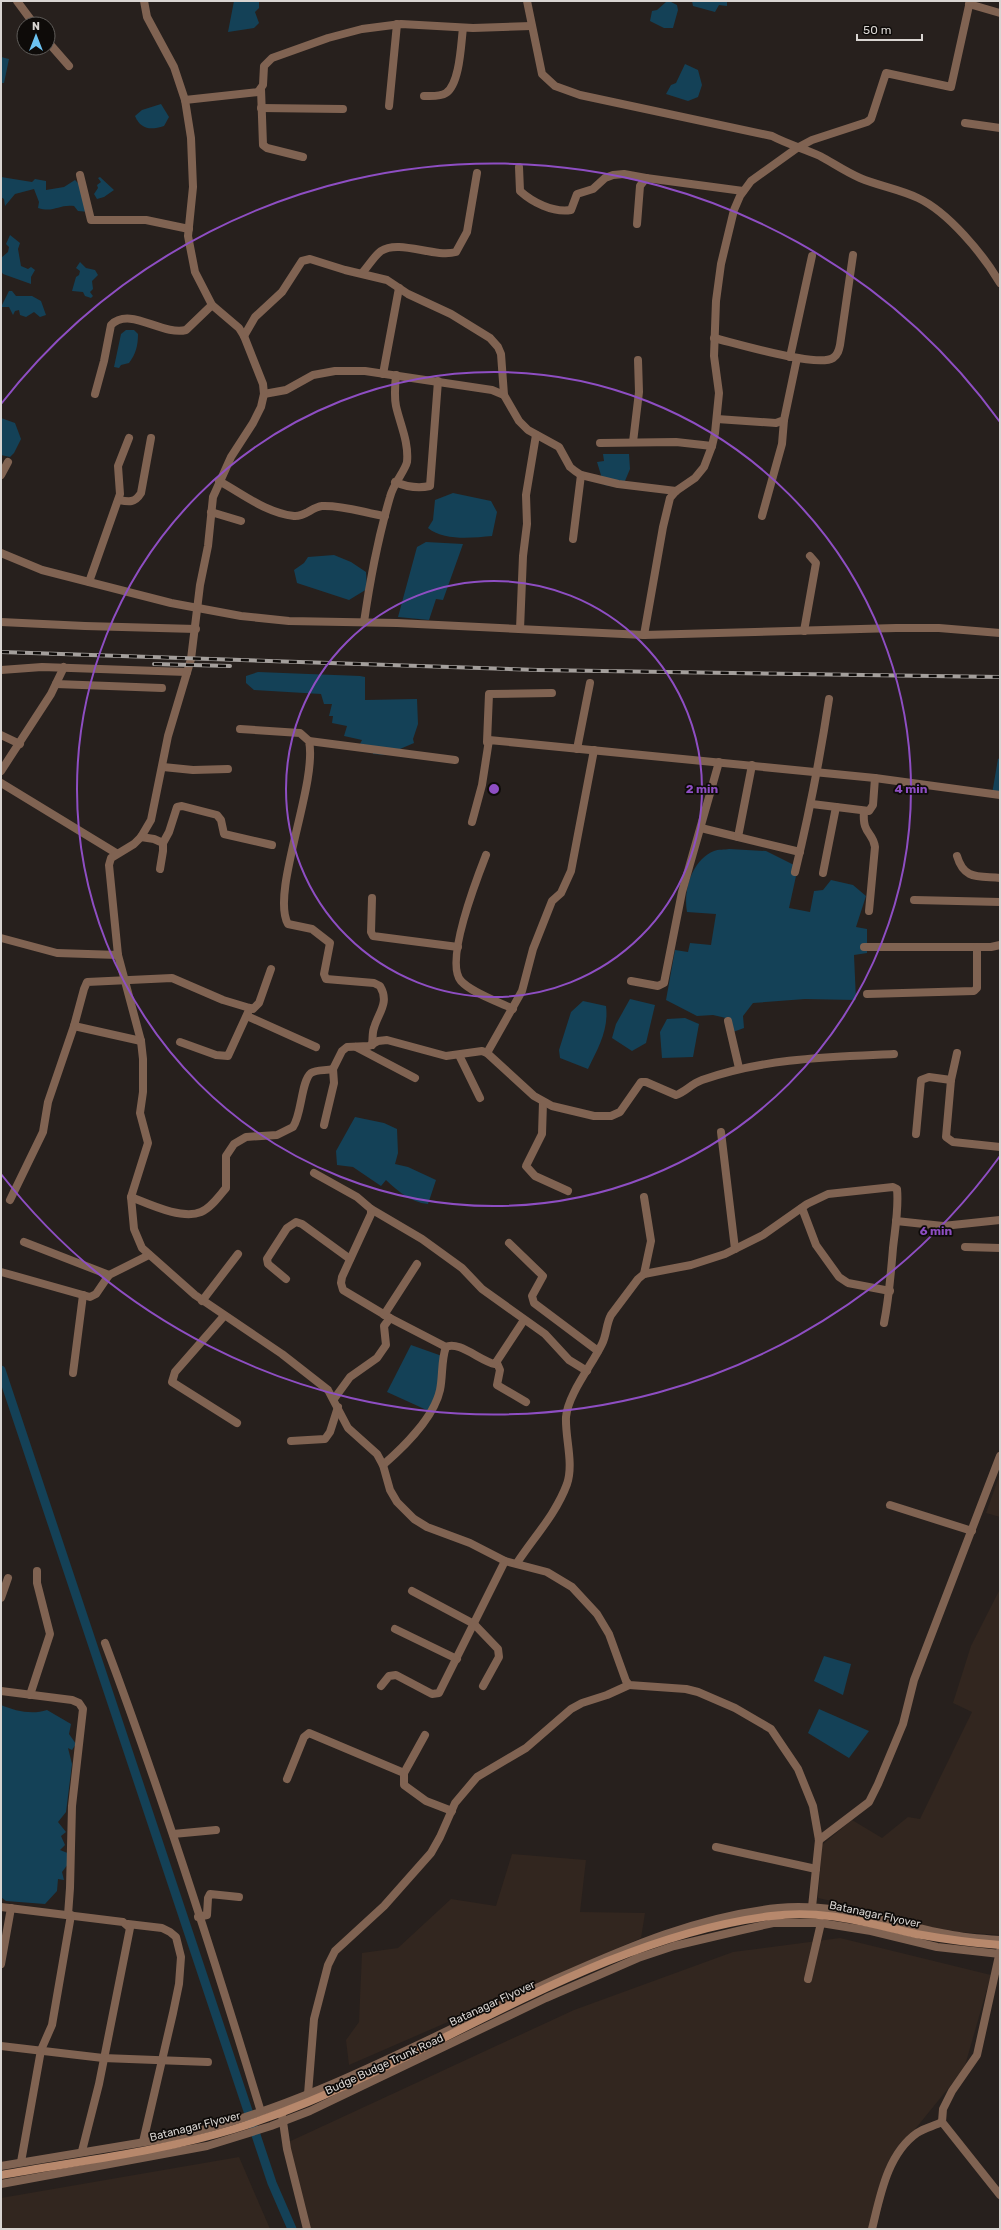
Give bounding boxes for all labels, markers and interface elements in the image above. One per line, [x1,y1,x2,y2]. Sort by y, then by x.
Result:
north arrow [16,16,56,56]
scale bar [857,16,922,42]
text: N [32,20,40,33]
text: 50 m [863,23,891,37]
centre of rings [487,782,501,796]
text: 2 min [686,782,719,796]
text: 4 min [895,782,928,796]
text: 6 min [920,1224,953,1238]
street label: Batanagar Flyover [828,1898,923,1931]
street label: Batanagar Flyover [447,1978,538,2029]
street label: Budge Budge Trunk Road [323,2031,445,2098]
street label: Batanagar Flyover [148,2109,243,2144]

